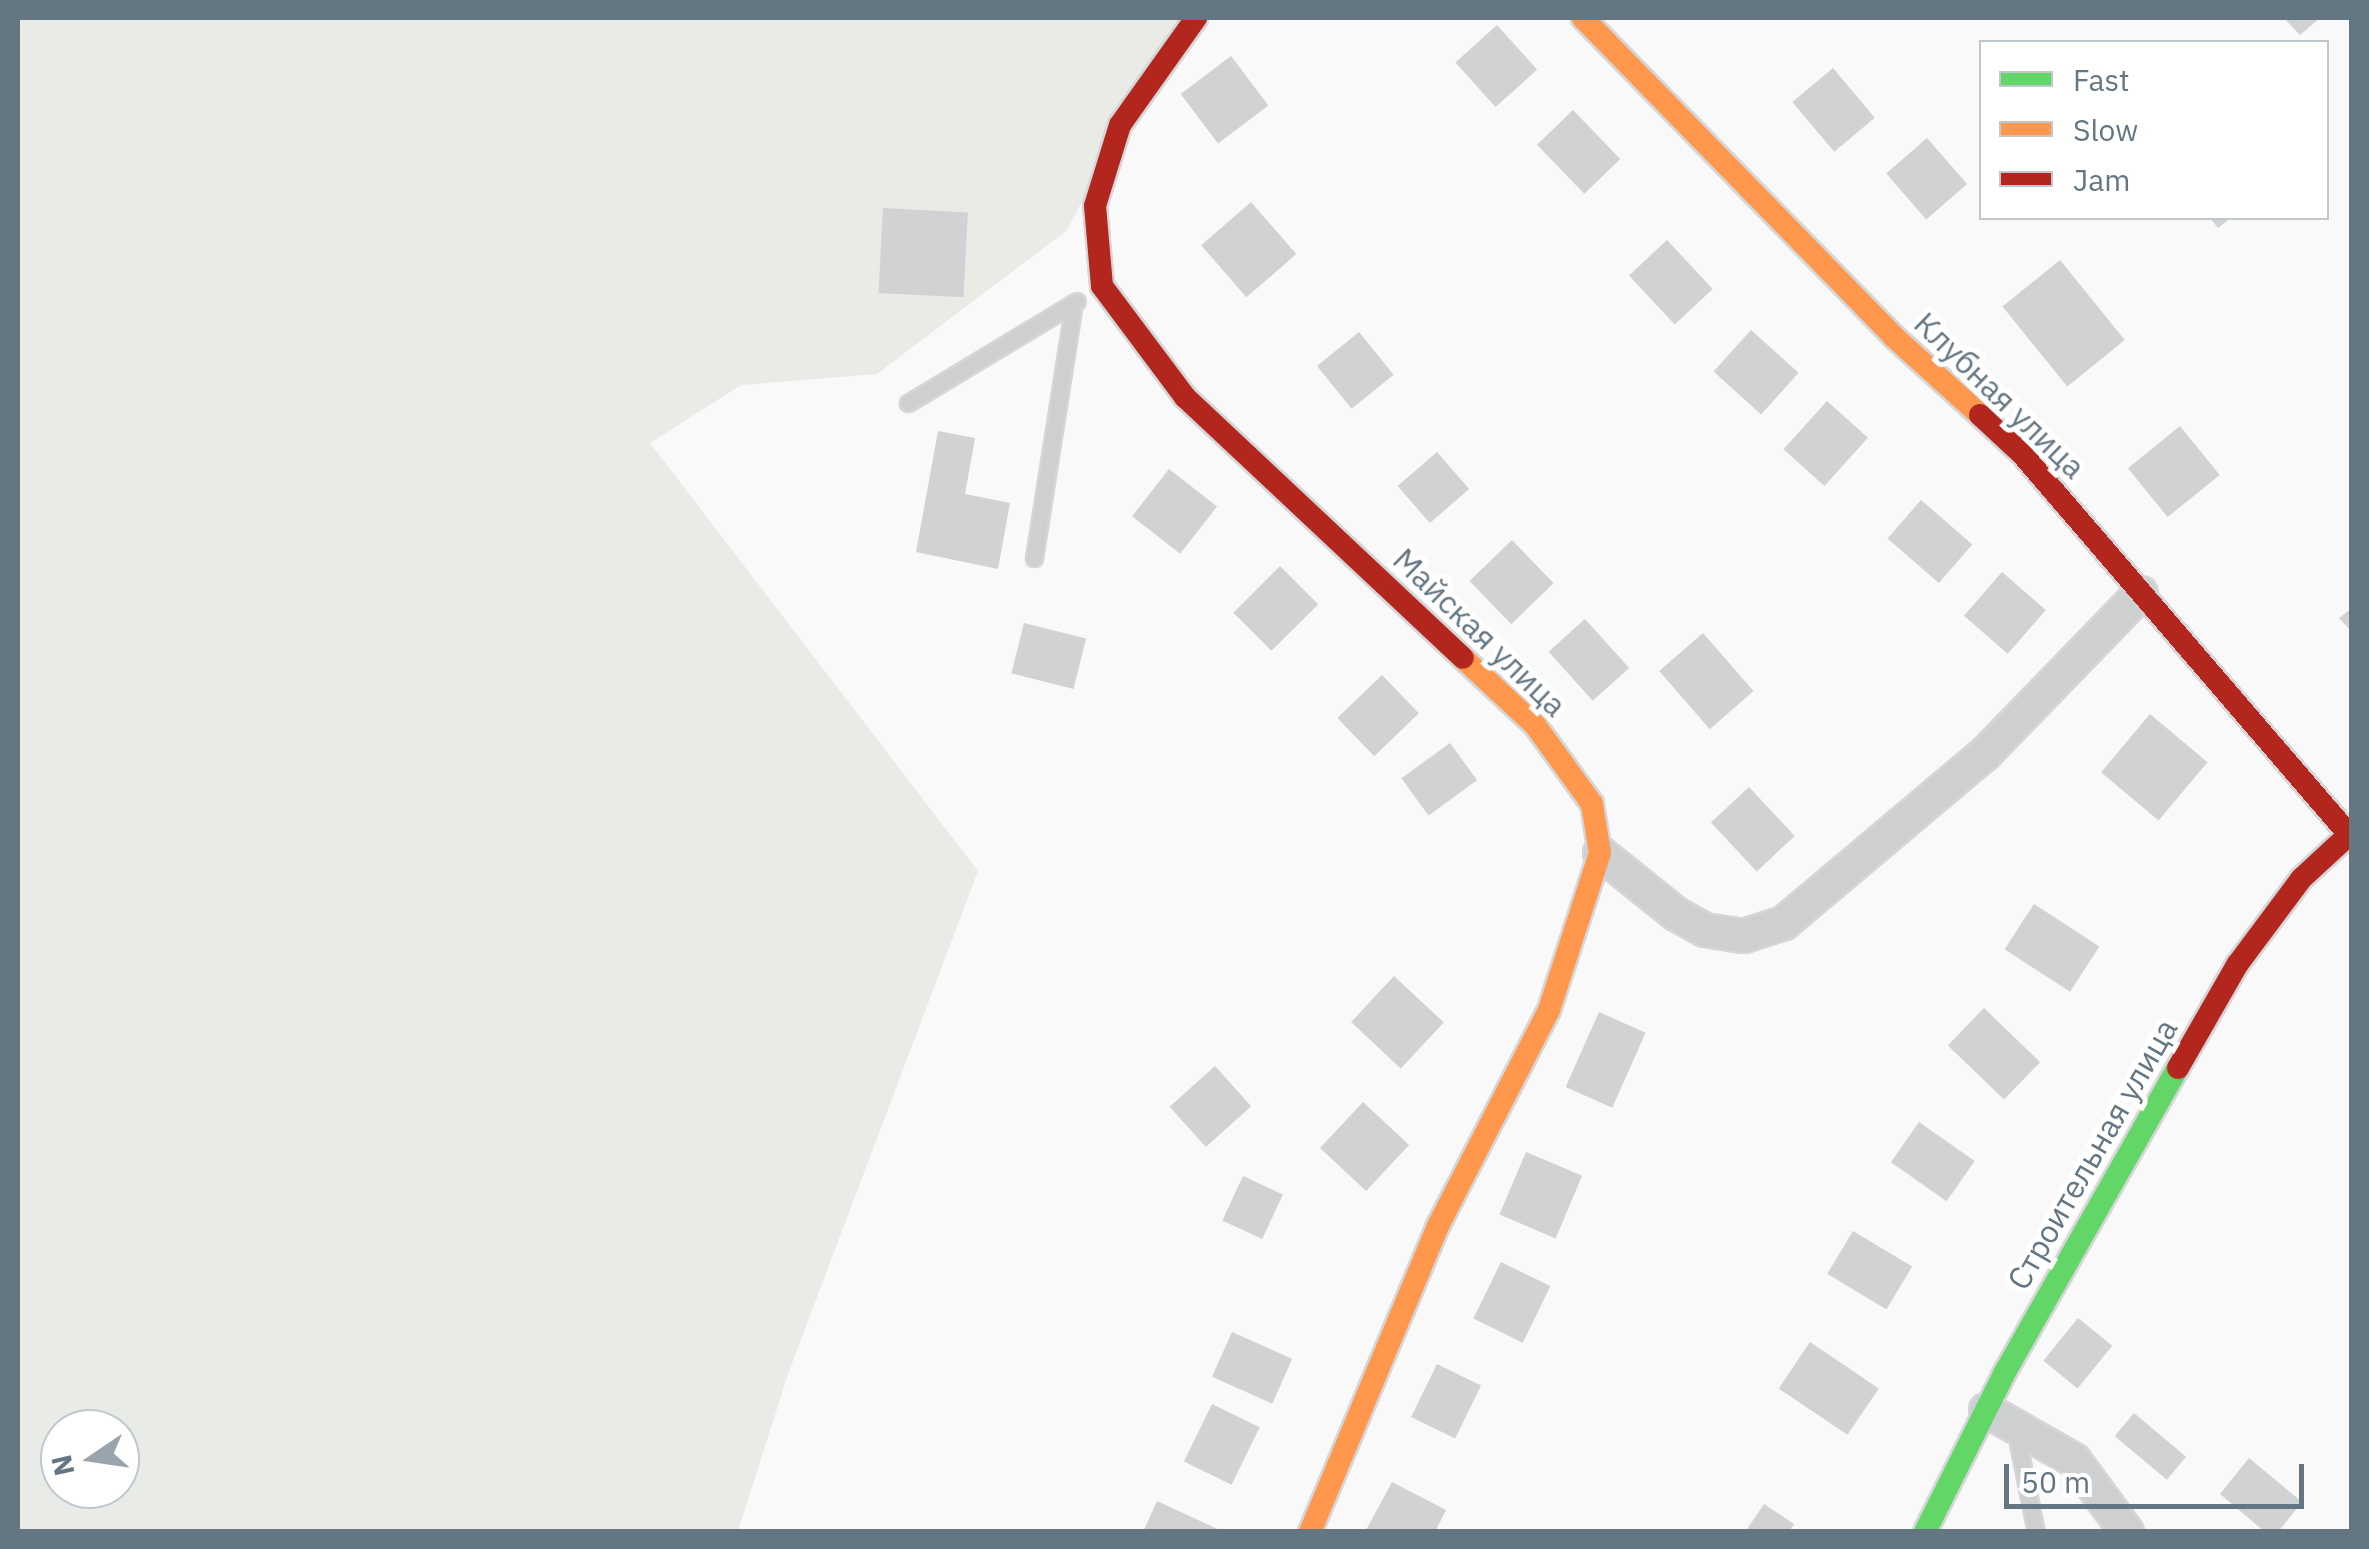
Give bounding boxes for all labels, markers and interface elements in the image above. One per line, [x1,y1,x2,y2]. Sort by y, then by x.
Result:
legend [1979,40,2329,220]
text: Fast [2073,60,2130,99]
text: Slow [2073,110,2138,149]
text: Jam [2073,160,2131,199]
street label: Клубная улица [1907,304,2093,486]
street label: Майская улица [1385,540,1575,724]
street label: Строительная улица [1999,1012,2185,1296]
north arrow [40,1409,140,1509]
scale bar [2009,1444,2309,1506]
text: N [42,1451,83,1479]
text: 50 m [2021,1462,2090,1501]

